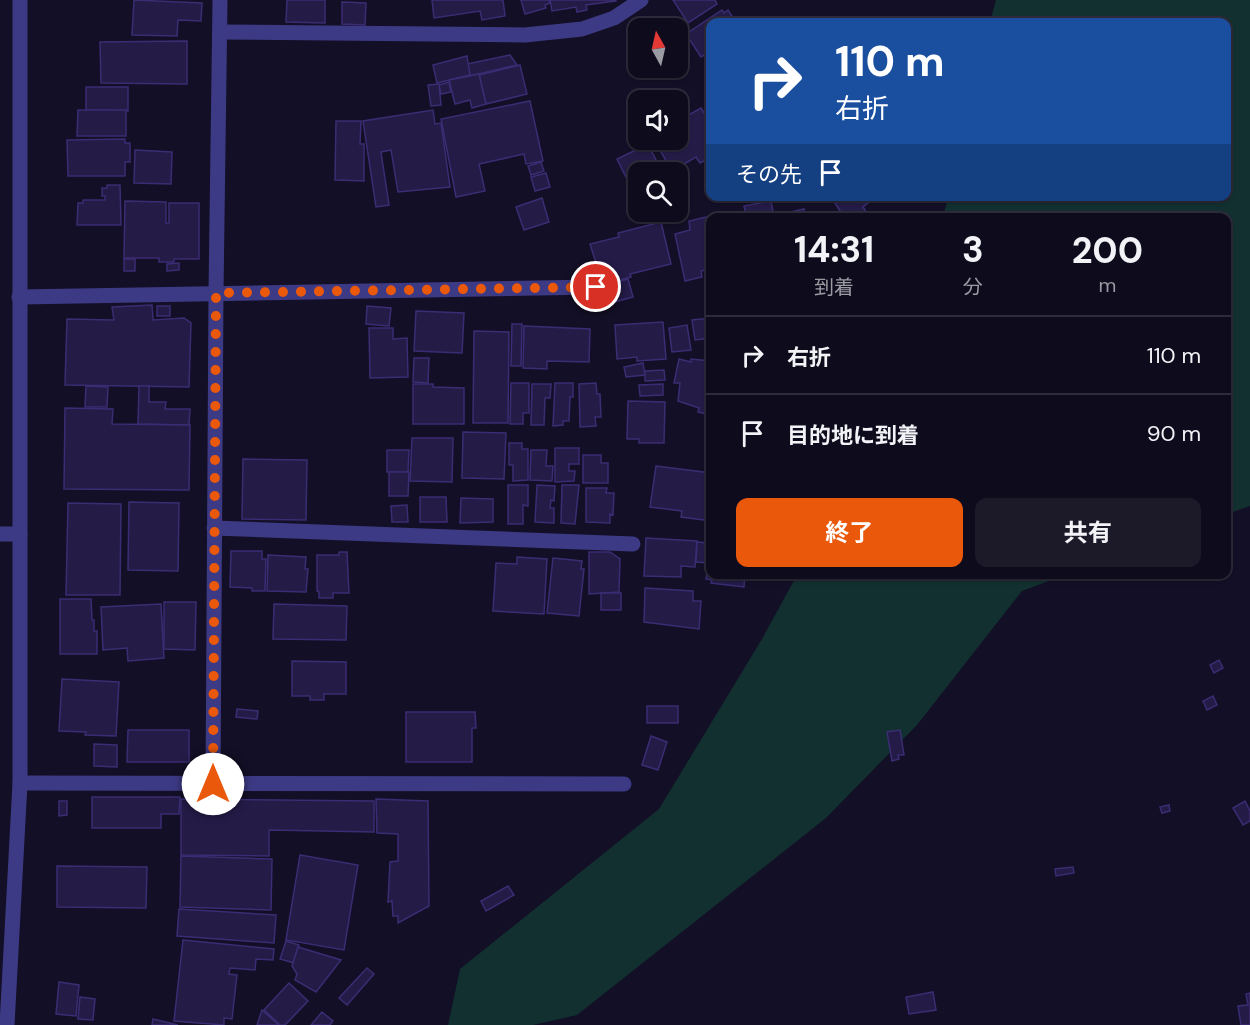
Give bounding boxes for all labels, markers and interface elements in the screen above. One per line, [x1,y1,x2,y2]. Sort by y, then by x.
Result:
north arrow [628,18,688,78]
map controls [628,18,688,222]
text: 110 m [835,34,945,89]
icon: right [736,42,814,120]
button: sound [628,90,688,150]
text: 右折 [835,91,889,126]
icon: arrive [814,156,847,189]
text: その先 [736,160,802,189]
button: search [628,162,688,222]
text: 14:31 [794,226,874,273]
text: 3 [962,226,984,273]
text: 200 [1072,227,1143,274]
pin [570,261,621,312]
icon: arrive [579,270,612,303]
text: m [1098,272,1116,298]
text: 到着 [814,274,854,300]
text: 分 [963,274,983,300]
icon: right [736,339,769,372]
text: 110 m [1147,341,1201,370]
text: 右折 [787,343,831,372]
icon: arrive [736,417,769,450]
text: 90 m [1147,419,1201,448]
text: 目的地に到着 [787,421,919,450]
button: 終了 [736,498,963,567]
button: 共有 [975,498,1201,567]
position arrow [181,752,245,816]

